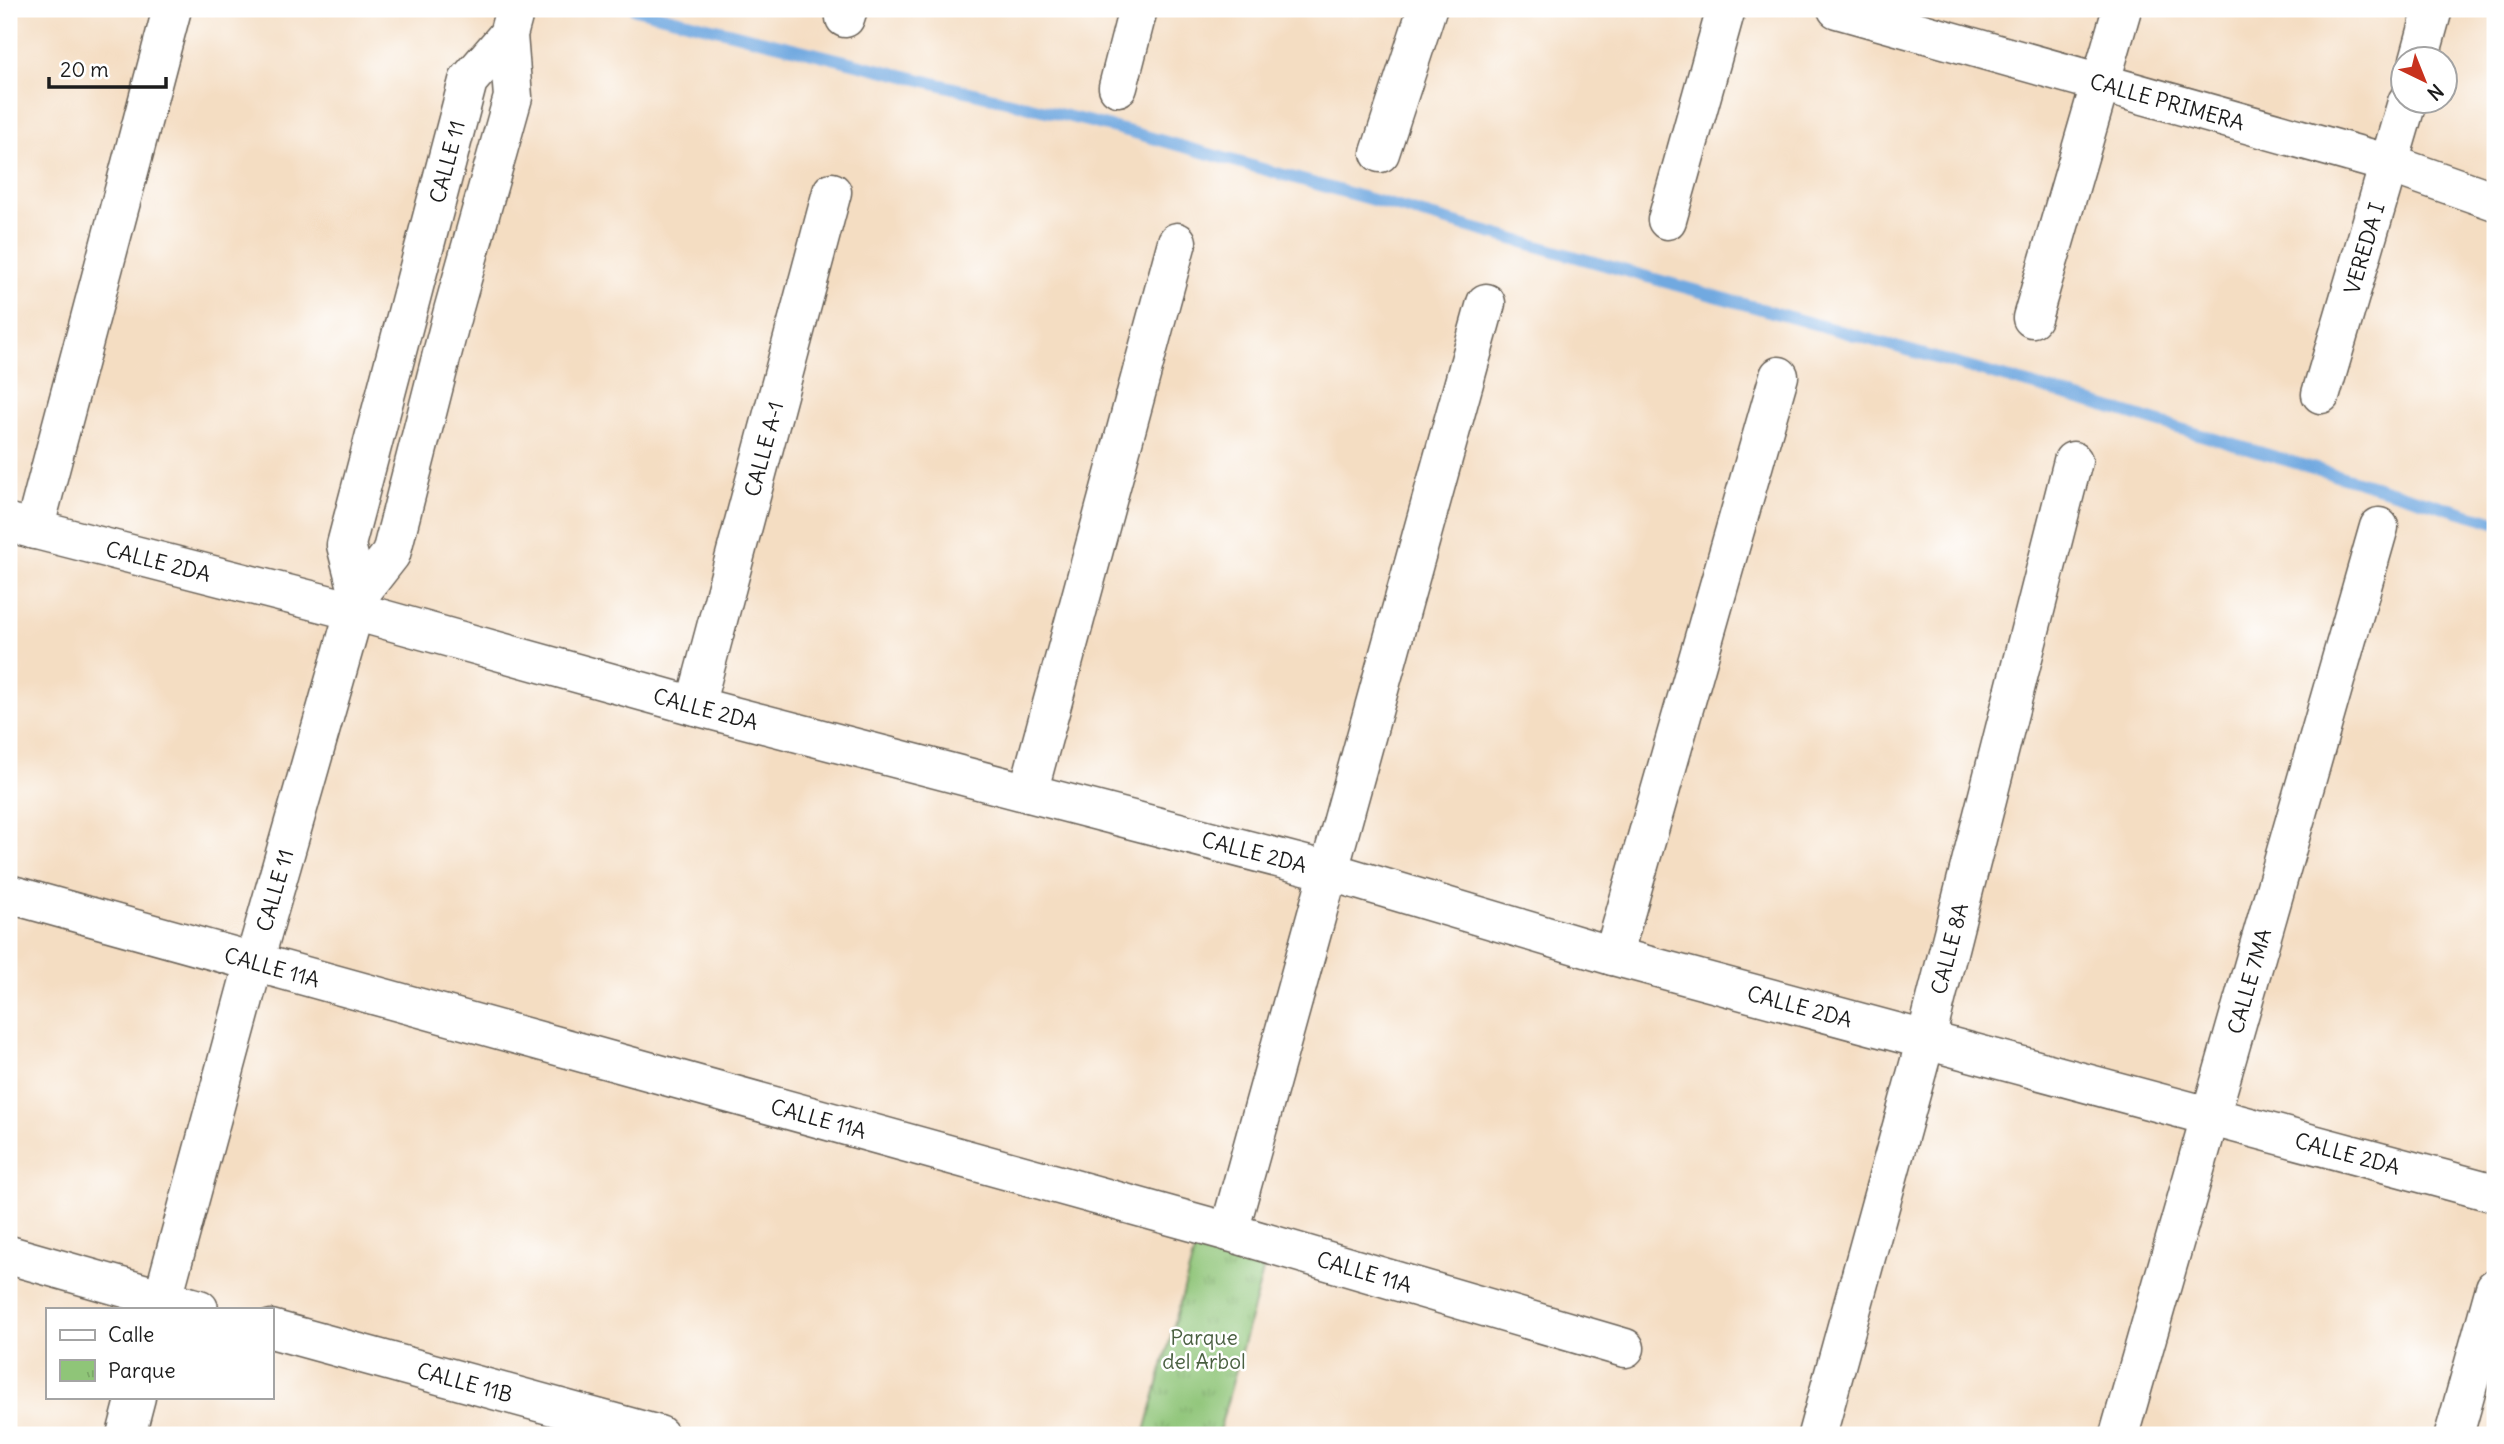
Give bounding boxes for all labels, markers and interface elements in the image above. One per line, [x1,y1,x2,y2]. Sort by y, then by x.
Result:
scale bar [49,46,166,90]
north arrow [2388,46,2458,116]
text: 20 m [60,56,109,83]
street label: CALLE PRIMERA [2087,67,2247,136]
text: N [2423,79,2449,106]
street label: CALLE 11 [423,118,471,206]
street label: VEREDA I [2338,199,2390,297]
street label: CALLE A-1 [738,398,789,500]
street label: CALLE 2DA [103,535,214,587]
street label: CALLE 2DA [650,682,761,735]
street label: CALLE 2DA [1199,825,1310,878]
street label: CALLE 11 [250,846,299,935]
street label: CALLE 8A [1924,900,1974,997]
street label: CALLE 7MA [2221,925,2277,1037]
street label: CALLE 11A [221,941,323,993]
street label: CALLE 2DA [1744,979,1855,1033]
street label: CALLE 11A [768,1092,869,1144]
street label: CALLE 2DA [2292,1126,2403,1180]
street label: CALLE 11A [1314,1245,1415,1298]
legend [46,1308,273,1398]
text: Calle [108,1321,154,1348]
park label: Parque del Arbol [1162,1324,1246,1375]
street label: CALLE 11B [414,1356,516,1408]
text: Parque [108,1357,176,1384]

